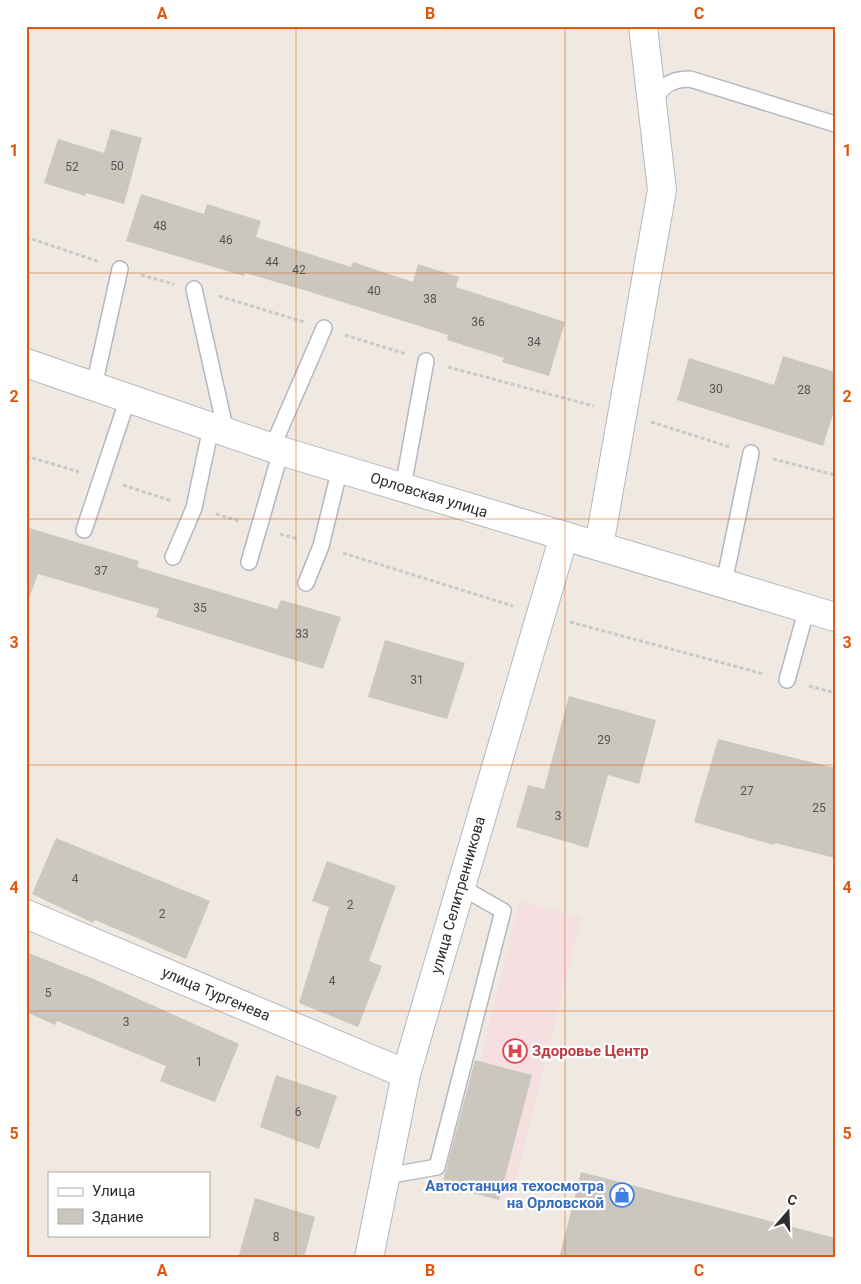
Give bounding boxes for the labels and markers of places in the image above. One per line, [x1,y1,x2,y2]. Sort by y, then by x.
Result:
hospital icon: Здоровье Центр [502,1038,528,1064]
place label: Здоровье Центр [532,1042,649,1060]
place label: Автостанция техосмотра на Орловской [425,1177,604,1212]
shop icon: Автостанция техосмотра на Орловской [609,1182,635,1208]

